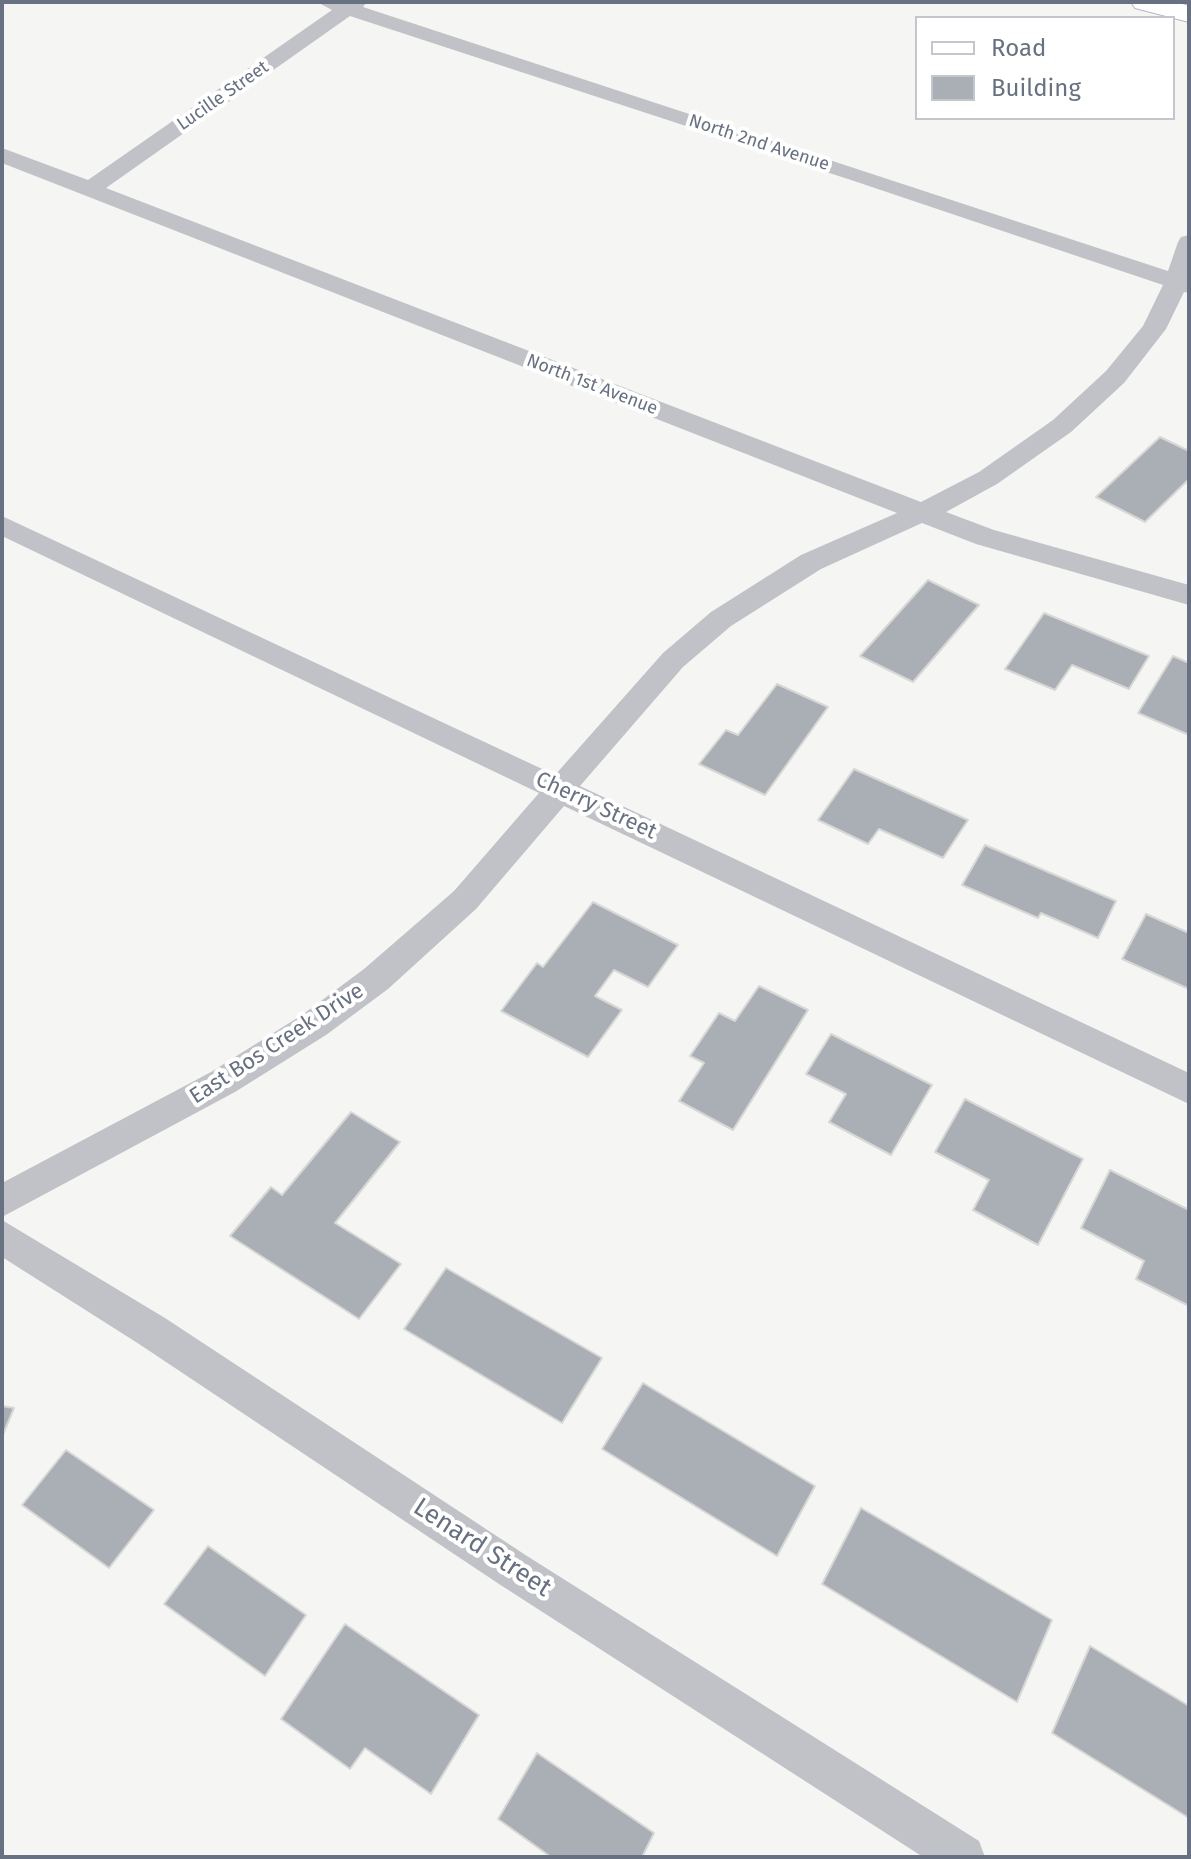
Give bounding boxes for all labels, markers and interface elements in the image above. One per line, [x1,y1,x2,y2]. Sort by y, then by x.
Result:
legend [915,16,1175,120]
text: Road [991,34,1046,62]
street label: Lucille Street [173,57,273,135]
text: Building [991,74,1081,102]
street label: North 2nd Avenue [686,110,832,176]
street label: North 1st Avenue [523,350,661,420]
street label: Cherry Street [531,767,661,845]
street label: East Bos Creek Drive [185,978,369,1110]
street label: Lenard Street [407,1492,557,1604]

